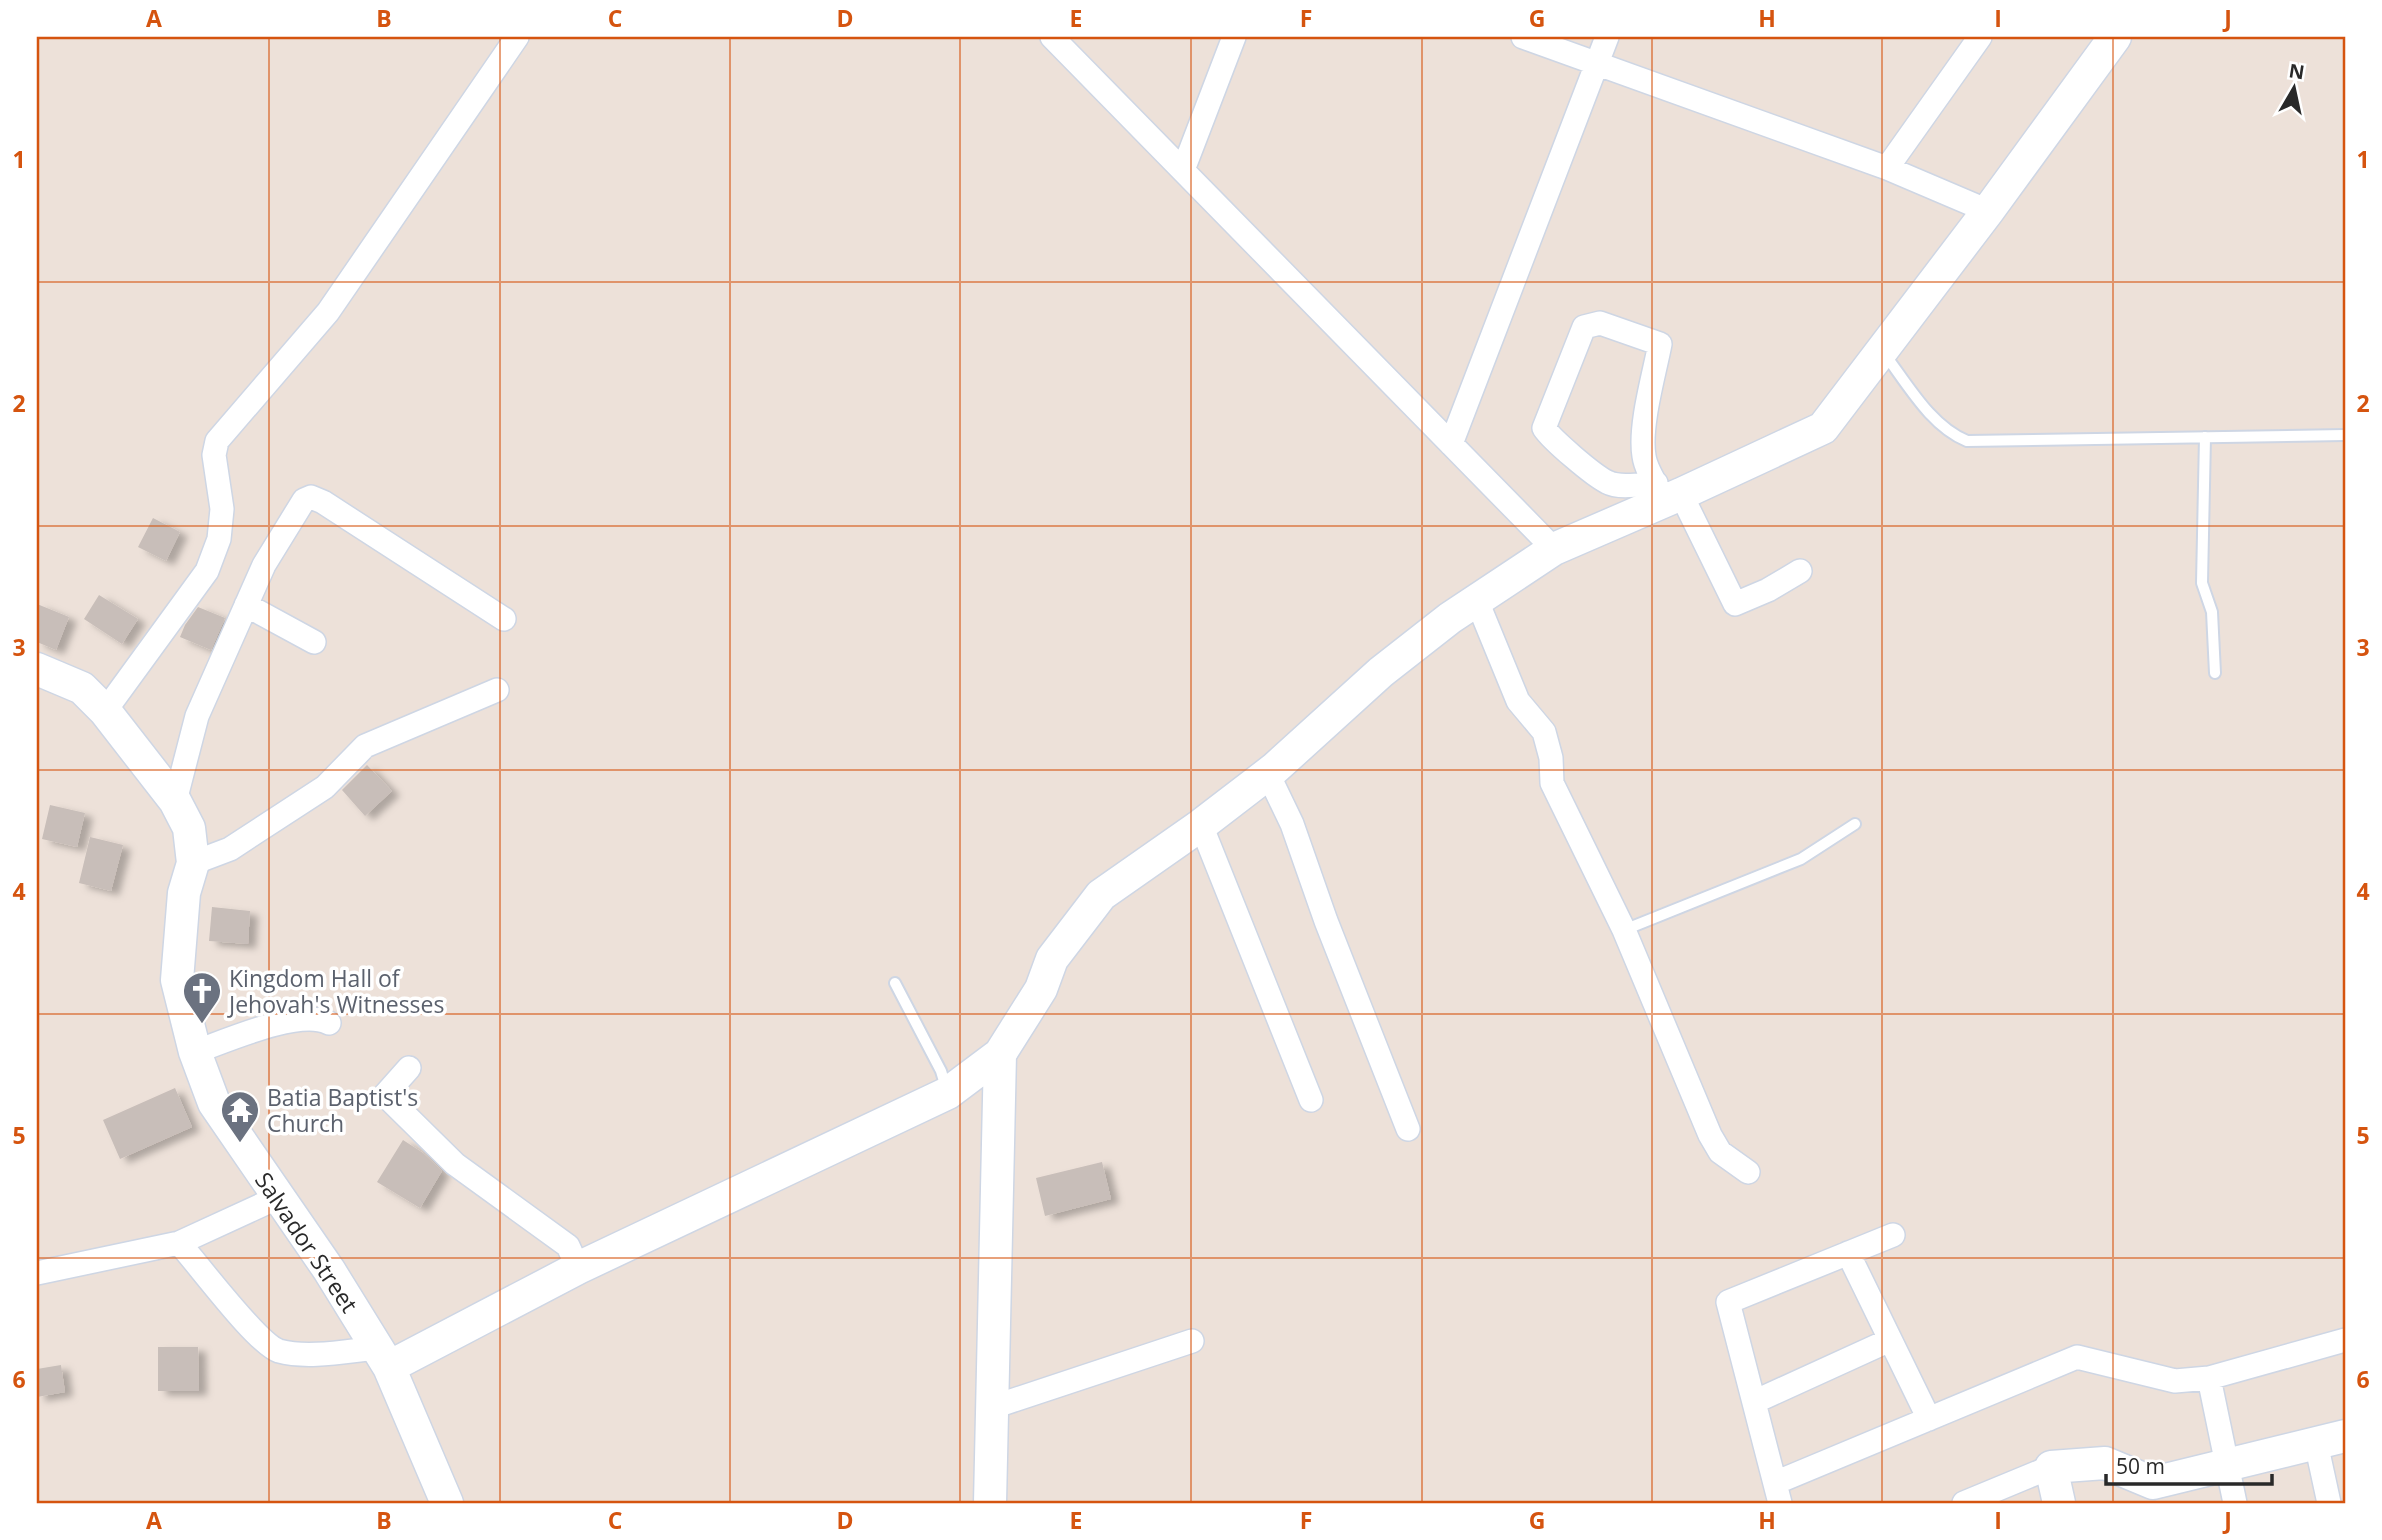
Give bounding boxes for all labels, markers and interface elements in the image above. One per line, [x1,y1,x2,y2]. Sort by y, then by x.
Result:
text: A [146,2,162,34]
text: B [376,2,392,34]
text: C [608,2,622,34]
text: D [836,2,854,34]
text: E [1070,2,1082,34]
text: F [1300,2,1312,34]
text: G [1529,2,1545,34]
text: H [1758,2,1776,34]
text: I [1994,2,2002,34]
text: J [2222,2,2232,34]
north arrow [2260,52,2330,122]
text: N [2287,57,2306,85]
text: 1 [12,143,26,175]
text: 1 [2356,143,2370,175]
text: 2 [12,387,26,419]
text: 2 [2356,387,2370,419]
text: 3 [12,631,26,663]
text: 3 [2356,631,2370,663]
text: 4 [12,875,26,907]
text: 4 [2356,875,2370,907]
place label: Kingdom Hall of Jehovah's Witnesses [227,962,444,1020]
church icon: Kingdom Hall of Jehovah's Witnesses [181,970,223,1025]
place label: Batia Baptist's Church [267,1081,418,1139]
temple icon: Batia Baptist's Church [219,1089,261,1144]
text: 5 [12,1119,26,1151]
text: 5 [2356,1119,2370,1151]
street label: Salvador Street [248,1165,366,1319]
text: 6 [12,1363,26,1395]
text: 6 [2356,1363,2370,1395]
scale bar [2106,1442,2272,1486]
text: 50 m [2116,1452,2165,1480]
text: A [146,1504,162,1536]
text: B [376,1504,392,1536]
text: C [608,1504,622,1536]
text: D [836,1504,854,1536]
text: E [1070,1504,1082,1536]
text: F [1300,1504,1312,1536]
text: G [1529,1504,1545,1536]
text: H [1758,1504,1776,1536]
text: I [1994,1504,2002,1536]
text: J [2222,1504,2232,1536]

